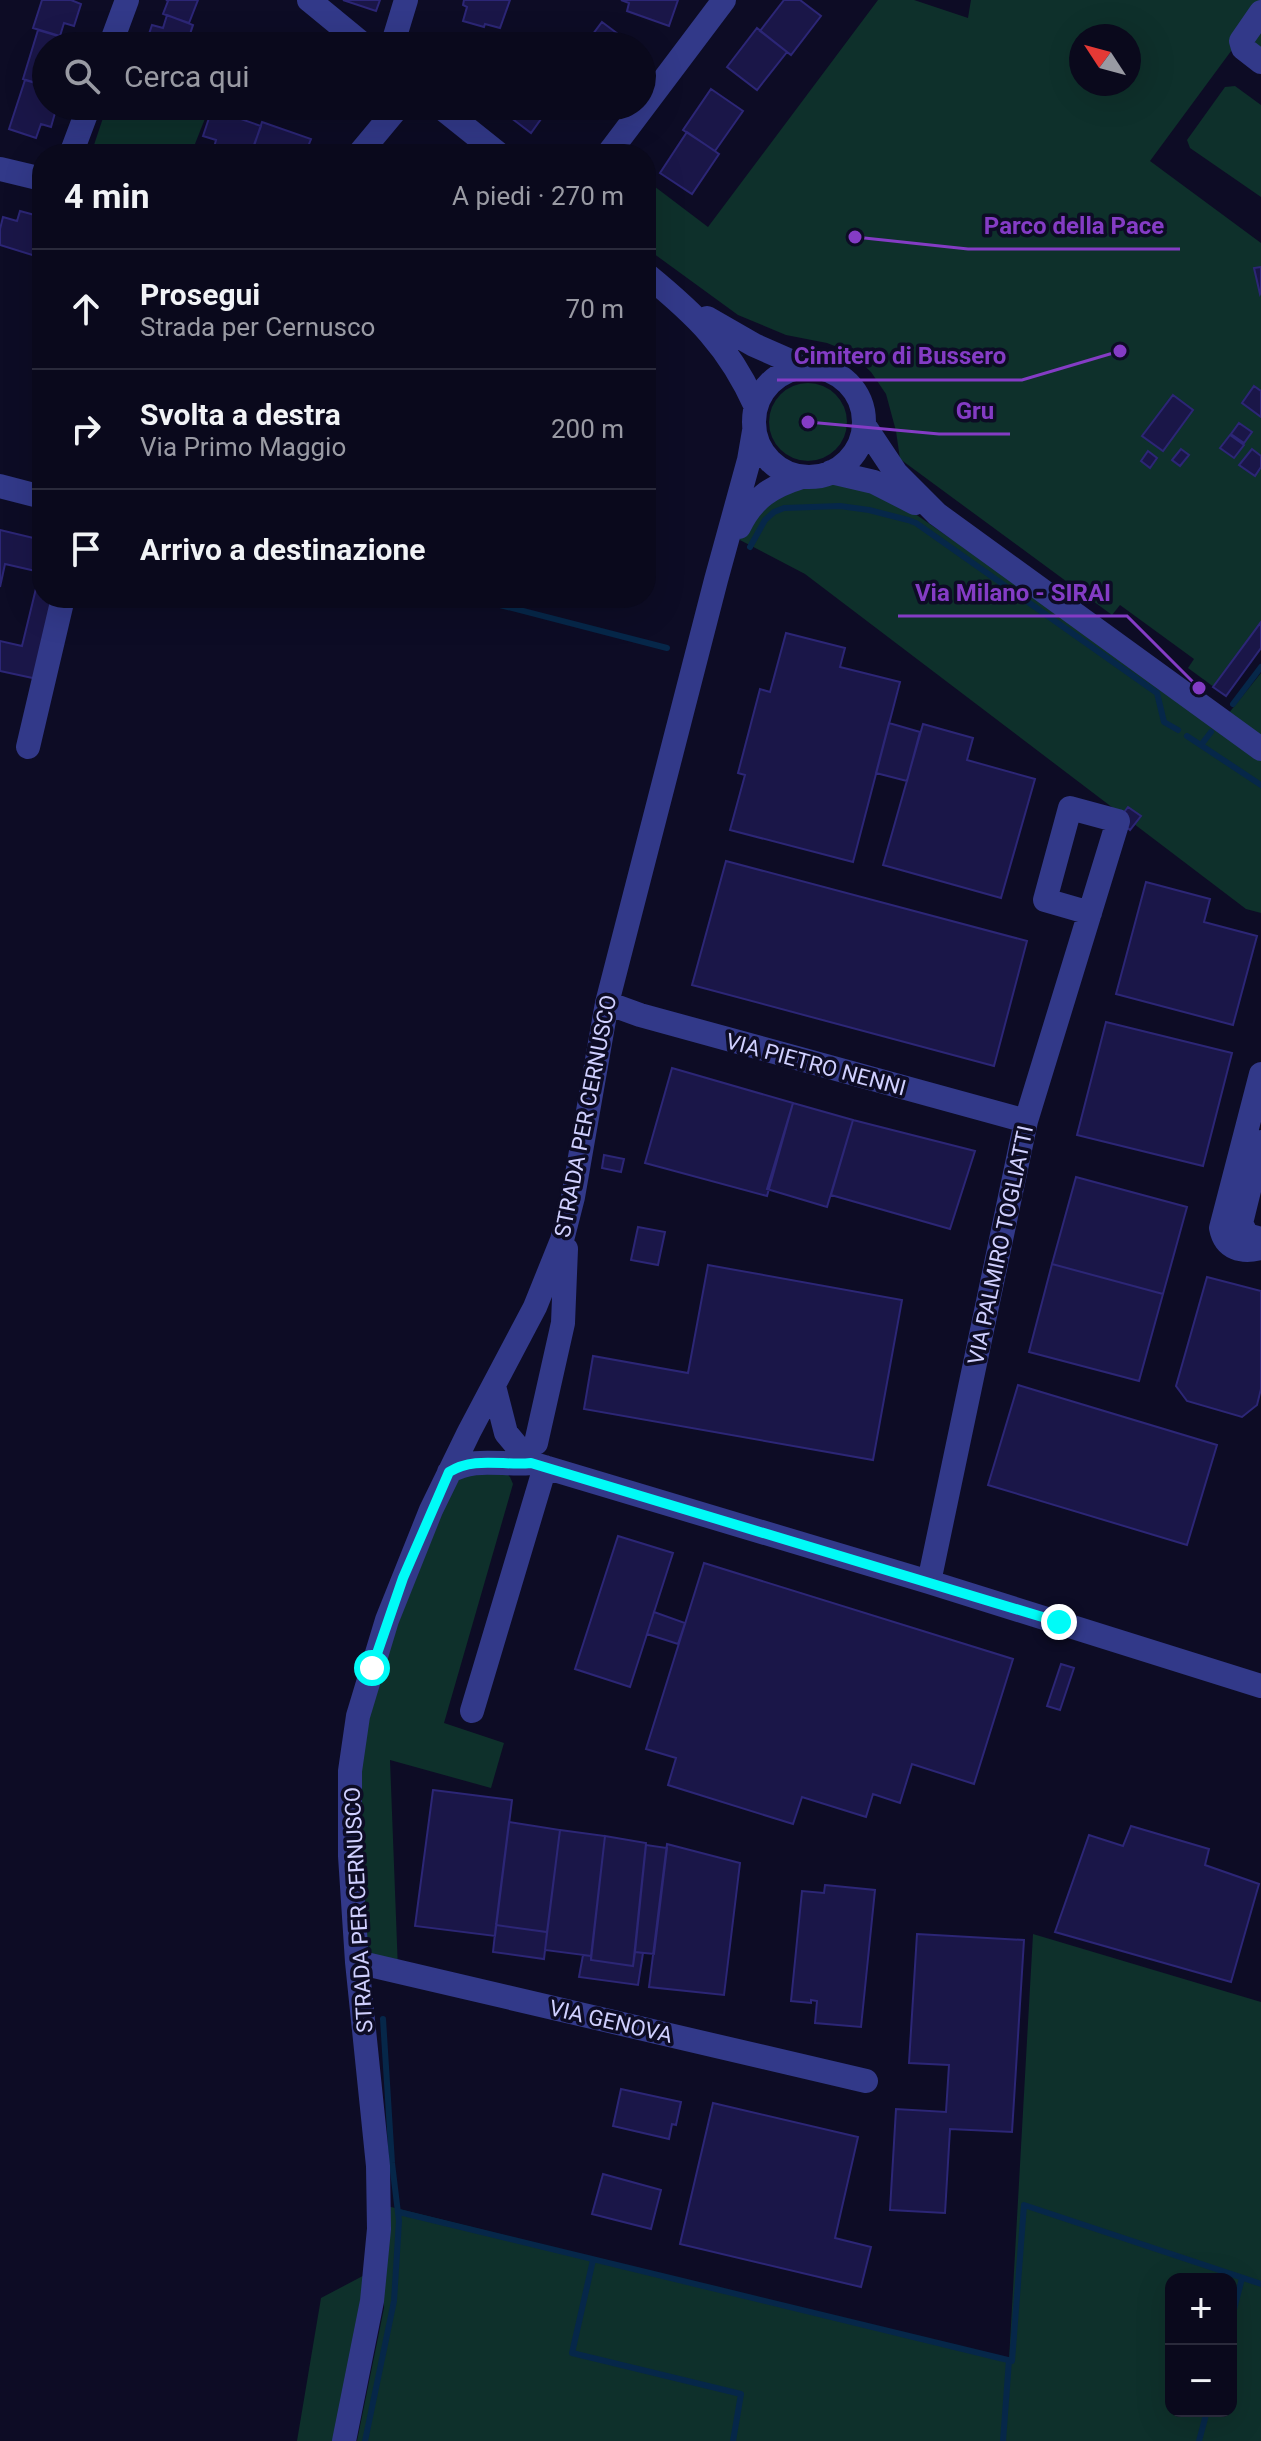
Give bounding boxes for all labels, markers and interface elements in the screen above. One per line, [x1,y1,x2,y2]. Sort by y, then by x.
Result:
north arrow [1069,24,1141,96]
search box [32,32,656,120]
icon: search [60,54,104,98]
text: Cerca qui [124,59,250,94]
text: 4 min [64,176,149,216]
text: A piedi · 270 m [452,181,624,211]
callout: Parco della Pace [968,201,1180,249]
text: Parco della Pace [984,212,1164,240]
text: Prosegui [140,277,260,312]
icon: ahead [64,287,108,331]
text: 70 m [566,294,624,324]
text: Strada per Cernusco [140,312,375,342]
callout: Cimitero di Bussero [777,332,1022,380]
text: Cimitero di Bussero [794,342,1006,370]
callout: Gru [939,386,1010,434]
text: Svolta a destra [140,397,341,432]
text: Gru [956,397,994,425]
icon: right [64,407,108,451]
text: 200 m [551,414,624,444]
text: Via Primo Maggio [140,432,346,462]
icon: arrive [64,527,108,571]
text: Arrivo a destinazione [140,532,426,567]
callout: Via Milano - SIRAI [898,568,1127,616]
text: Via Milano - SIRAI [915,579,1111,607]
street label: STRADA PER CERNUSCO [550,993,621,1239]
street label: VIA PIETRO NENNI [723,1028,909,1101]
street label: VIA PALMIRO TOGLIATTI [963,1123,1038,1367]
route end [1041,1604,1077,1640]
route start [354,1650,390,1686]
street label: STRADA PER CERNUSCO [340,1786,377,2034]
street label: VIA GENOVA [547,1995,676,2048]
map controls [1165,2273,1237,2417]
button: + [1165,2273,1237,2345]
button: − [1165,2345,1237,2417]

